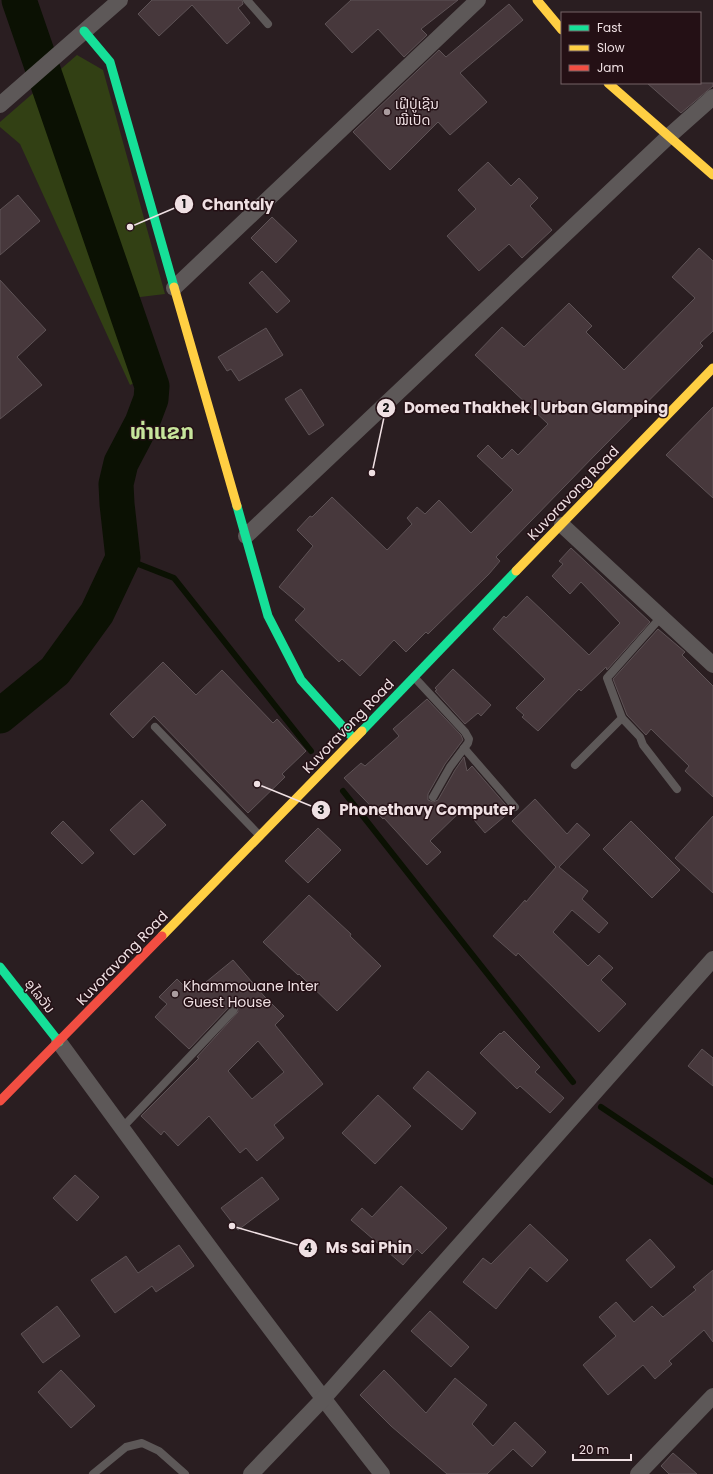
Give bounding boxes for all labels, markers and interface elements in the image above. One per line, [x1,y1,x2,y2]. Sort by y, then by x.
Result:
legend [561,12,701,84]
text: Fast [597,19,622,36]
text: Slow [597,39,625,56]
text: Jam [597,59,624,76]
place label: ເຝີປູ່ເຊີນ ໝີ່ເປັດ [395,94,439,130]
marker: ເຝີປູ່ເຊີນ ໝີ່ເປັດ [382,107,392,117]
callout: Chantaly [174,191,282,218]
text: Chantaly [202,194,275,215]
text: 1 [182,195,186,212]
callout: Domea Thakhek | Urban Glamping [376,395,677,422]
text: Domea Thakhek | Urban Glamping [404,397,668,418]
text: 2 [383,399,390,416]
district label: ທ່າແຂກ [130,416,194,447]
street label: Kuvoravong Road [523,441,623,545]
street label: Kuvoravong Road [298,674,398,778]
callout: Phonethavy Computer [311,796,522,823]
text: Phonethavy Computer [339,799,515,820]
text: 3 [317,801,325,818]
street label: Kuvoravong Road [72,906,172,1010]
street label: ອຸໄລວັນ [20,975,60,1017]
place label: Khammouane Inter Guest House [183,976,319,1012]
marker: Khammouane Inter Guest House [170,989,180,999]
callout: Ms Sai Phin [298,1234,420,1261]
text: Ms Sai Phin [326,1237,412,1258]
text: 4 [304,1239,312,1256]
scale bar [573,1436,631,1462]
text: 20 m [579,1441,609,1458]

